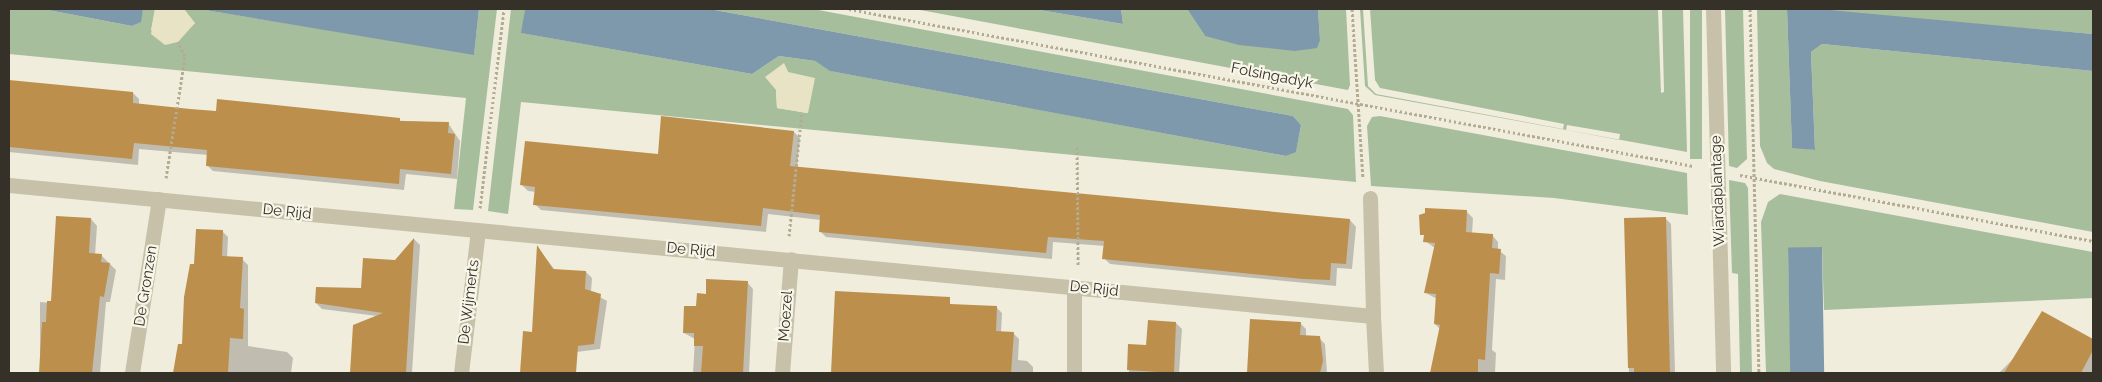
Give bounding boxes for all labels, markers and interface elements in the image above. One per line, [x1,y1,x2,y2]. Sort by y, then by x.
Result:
street label: Folsingadyk [1229,59,1315,93]
street label: Wiardaplantage [1707,135,1729,247]
street label: De Rijd [262,200,312,224]
street label: De Rijd [666,239,716,261]
street label: De Gronzen [131,244,161,328]
street label: De Wijmerts [455,258,483,346]
street label: De Rijd [1069,277,1119,301]
street label: Moezel [775,290,797,342]

